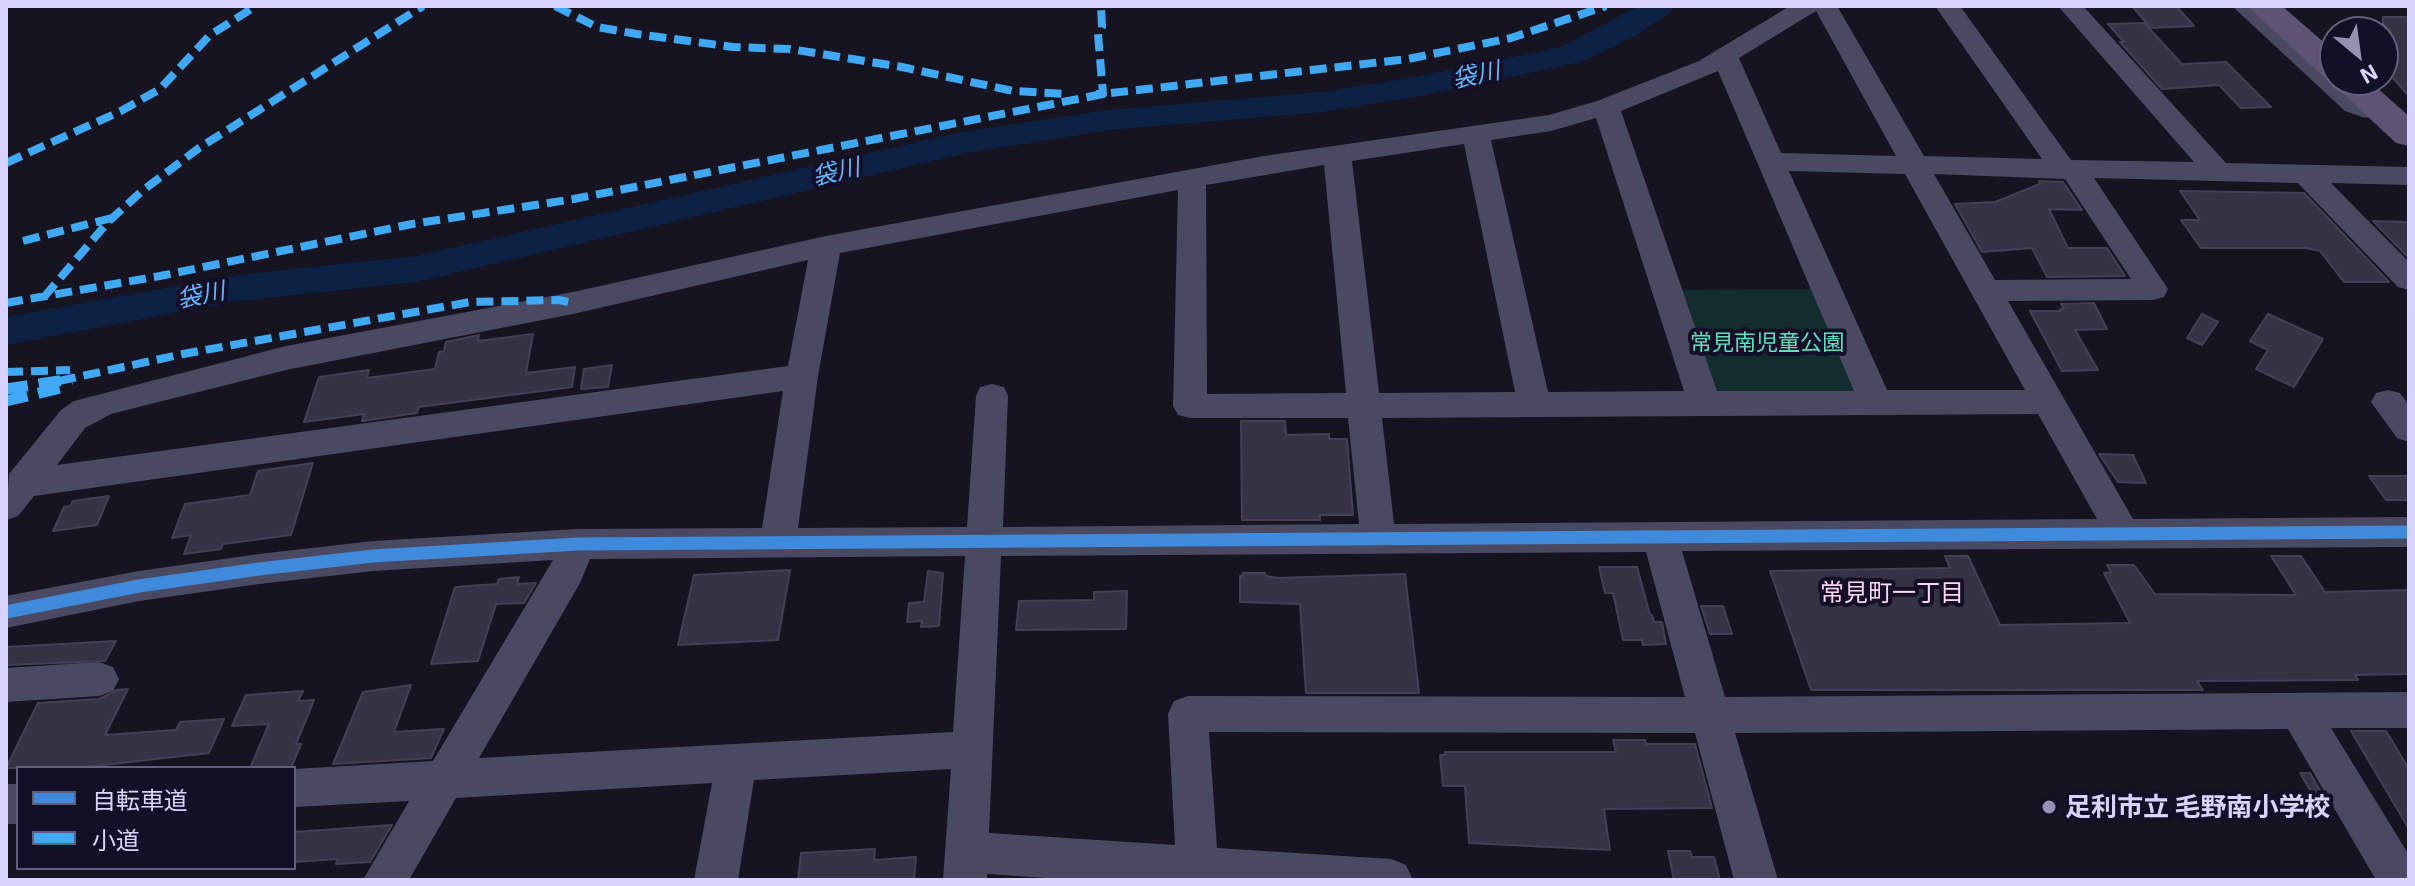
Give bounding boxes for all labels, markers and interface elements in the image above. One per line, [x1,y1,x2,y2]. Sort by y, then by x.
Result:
north arrow [2319,16,2399,96]
water label: 袋川 [1450,56,1502,94]
text: N [2356,60,2383,90]
water label: 袋川 [809,153,863,191]
water label: 袋川 [175,276,227,314]
park label: 常見南児童公園 [1690,330,1844,356]
district label: 常見町一丁目 [1820,579,1964,607]
legend [16,766,296,870]
text: 自転車道 [92,785,188,814]
place label: 足利市立 毛野南小学校 [2065,791,2331,823]
marker: 足利市立 毛野南小学校 [2040,798,2058,816]
text: 小道 [92,825,140,854]

